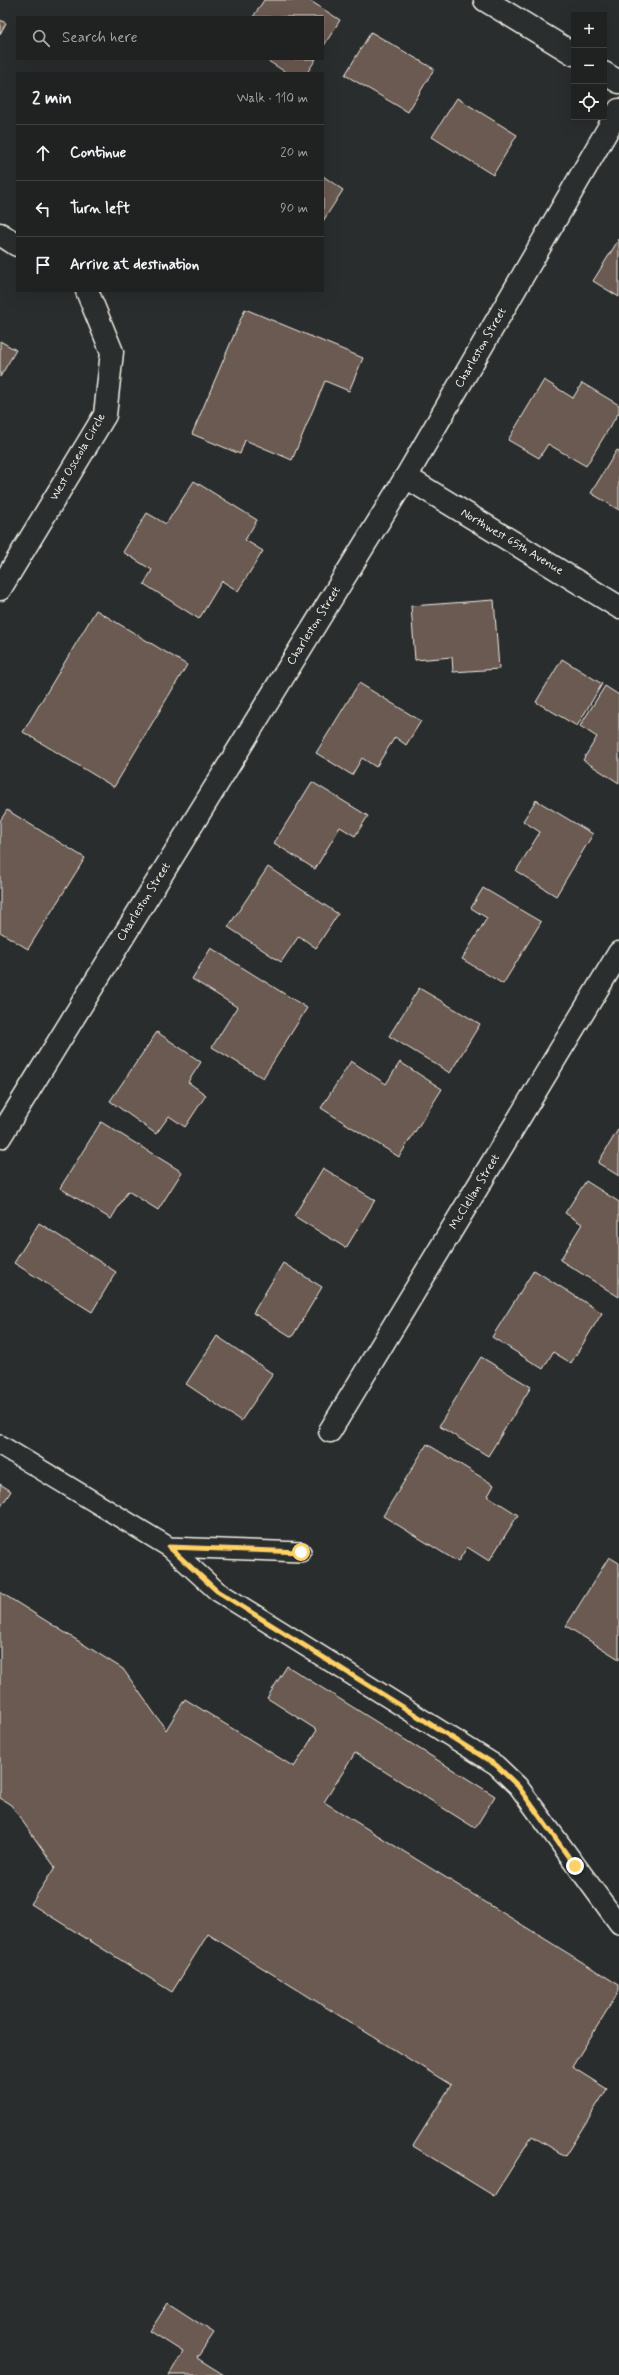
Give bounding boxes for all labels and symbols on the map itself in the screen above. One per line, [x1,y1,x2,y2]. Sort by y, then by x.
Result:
street label: Charleston Street [452,305,511,391]
street label: West Osceola Circle [46,410,110,504]
street label: Northwest 65th Avenue [458,505,566,579]
street label: Charleston Street [283,583,345,668]
street label: Charleston Street [113,859,175,944]
street label: McClellan Street [446,1151,504,1233]
route start [292,1543,310,1561]
route end [566,1857,584,1875]

